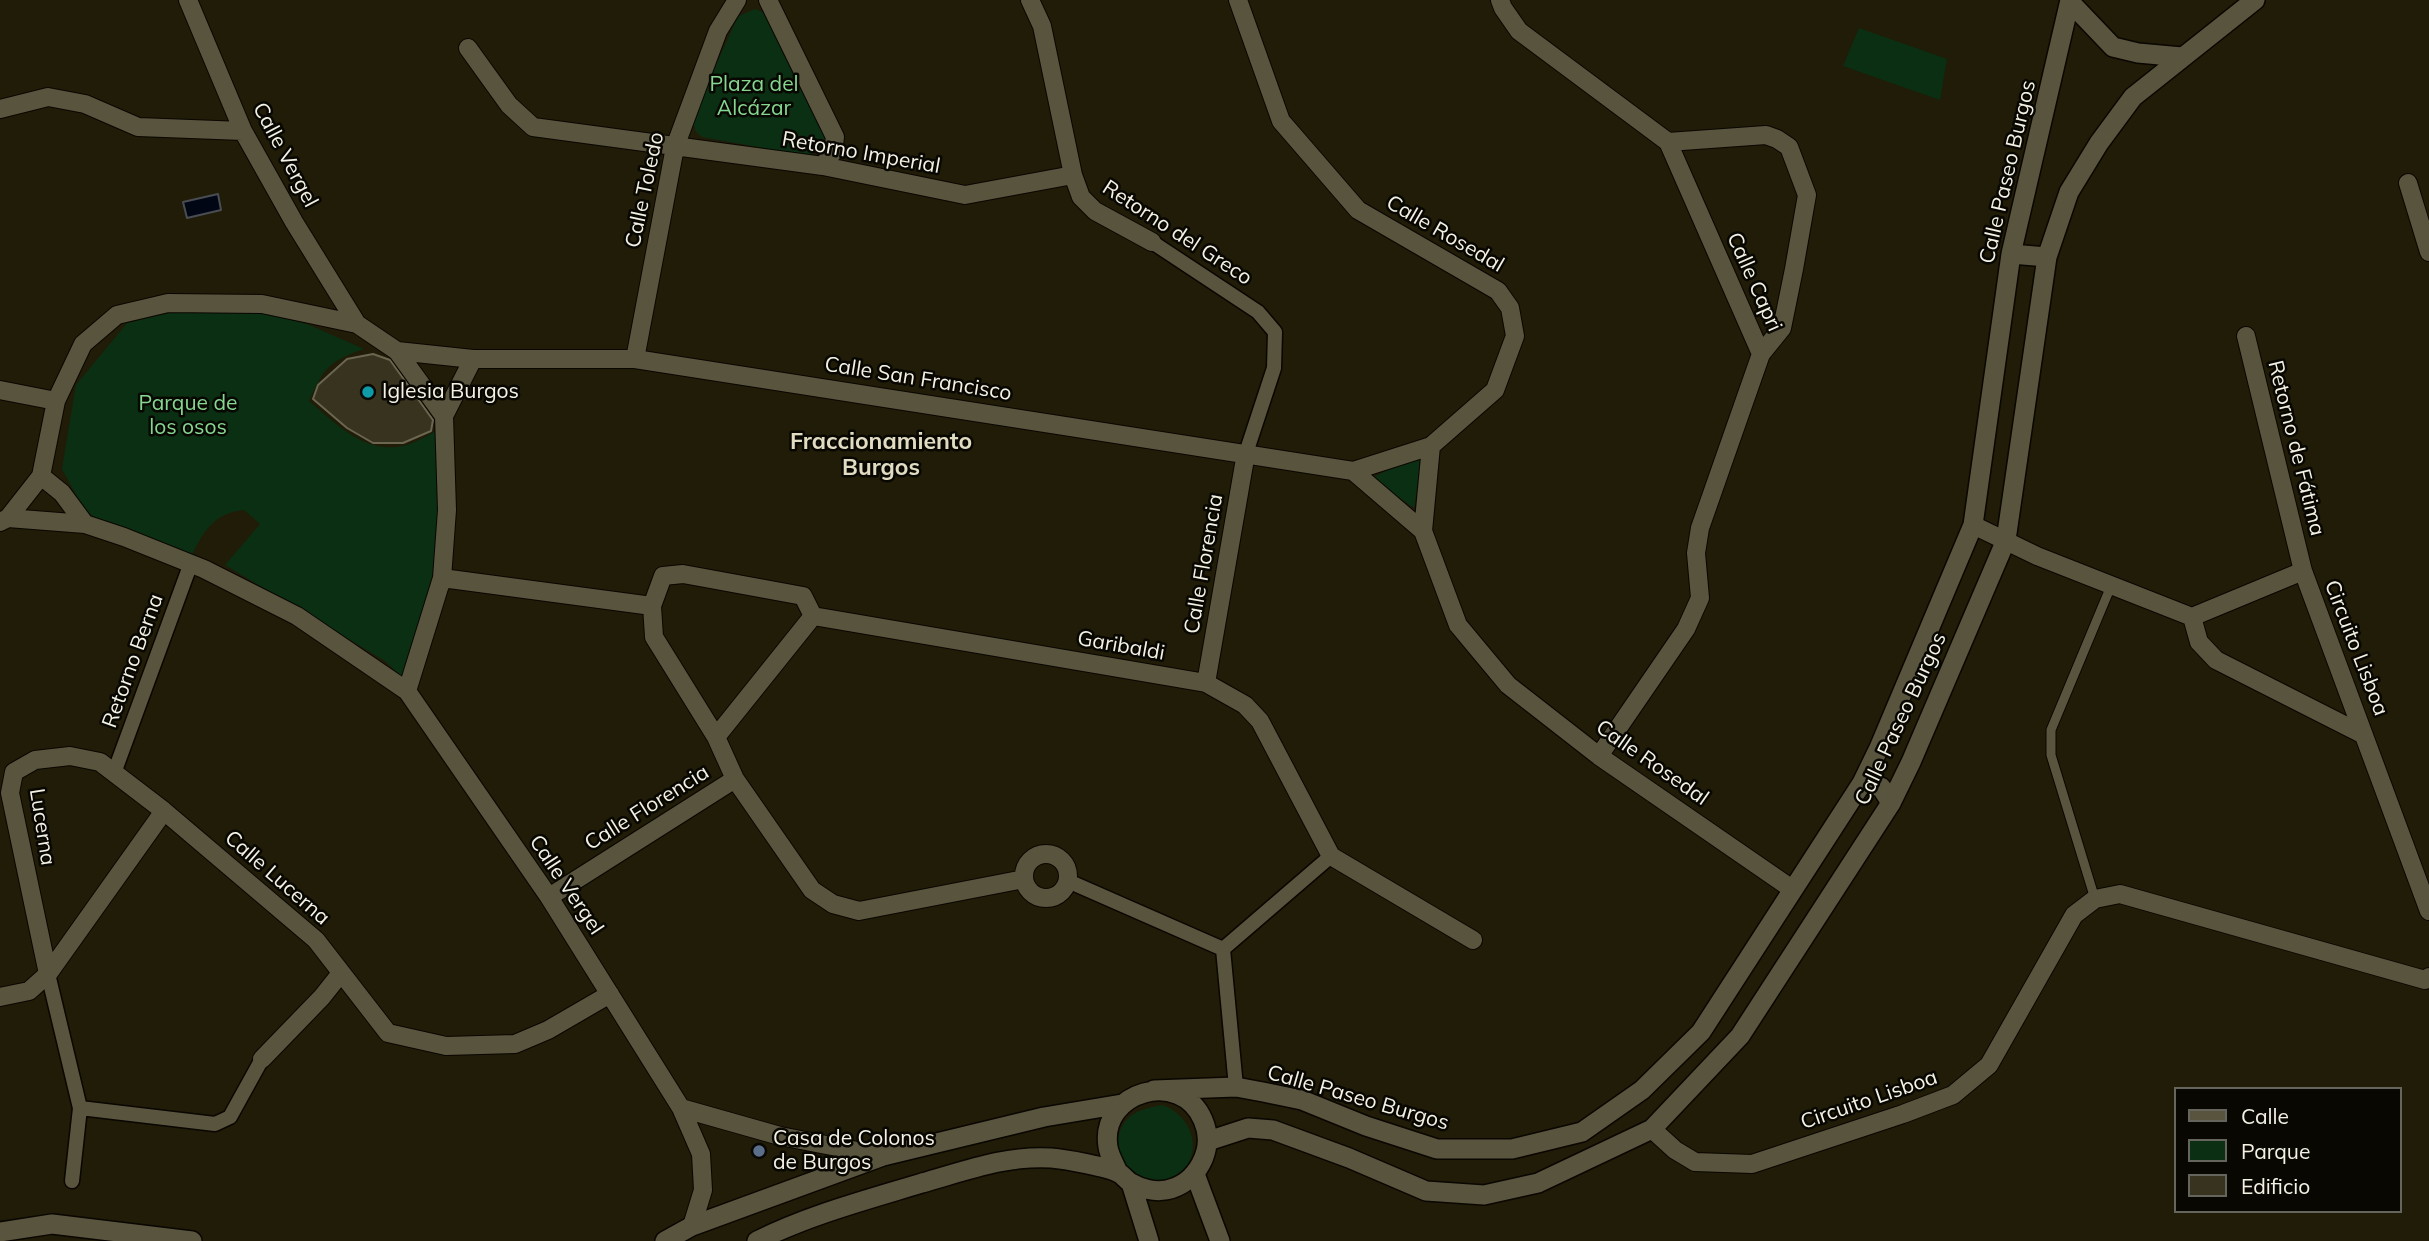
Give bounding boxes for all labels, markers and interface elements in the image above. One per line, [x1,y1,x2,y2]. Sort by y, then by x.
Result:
park label: Plaza del Alcázar [709,72,799,122]
street label: Calle Paseo Burgos [1975,78,2041,266]
street label: Calle Vergel [247,98,323,212]
street label: Retorno Imperial [780,127,942,179]
street label: Calle Toledo [620,130,670,250]
street label: Retorno del Greco [1097,175,1257,291]
street label: Calle Rosedal [1382,190,1508,278]
street label: Calle Capri [1721,229,1787,335]
street label: Calle San Francisco [823,352,1013,406]
street label: Retorno de Fátima [2262,358,2330,538]
place label: Iglesia Burgos [382,379,519,405]
marker: Iglesia Burgos [360,384,376,400]
park label: Parque de los osos [139,391,237,441]
district label: Fraccionamiento Burgos [790,428,972,482]
street label: Calle Florencia [1179,492,1229,636]
street label: Circuito Lisboa [2319,577,2393,719]
street label: Retorno Berna [97,591,169,731]
street label: Garibaldi [1075,626,1167,666]
street label: Calle Paseo Burgos [1850,629,1952,809]
street label: Calle Rosedal [1591,715,1713,811]
street label: Calle Florencia [580,760,714,856]
street label: Lucerna [23,787,61,867]
street label: Calle Lucerna [219,826,335,930]
street label: Calle Vergel [523,830,609,940]
street label: Calle Paseo Burgos [1264,1060,1452,1136]
street label: Circuito Lisboa [1797,1065,1941,1135]
legend [2174,1087,2401,1213]
text: Calle [2241,1103,2289,1129]
place label: Casa de Colonos de Burgos [773,1126,935,1176]
text: Parque [2241,1138,2310,1164]
marker: Casa de Colonos de Burgos [751,1143,767,1159]
text: Edificio [2241,1173,2310,1199]

